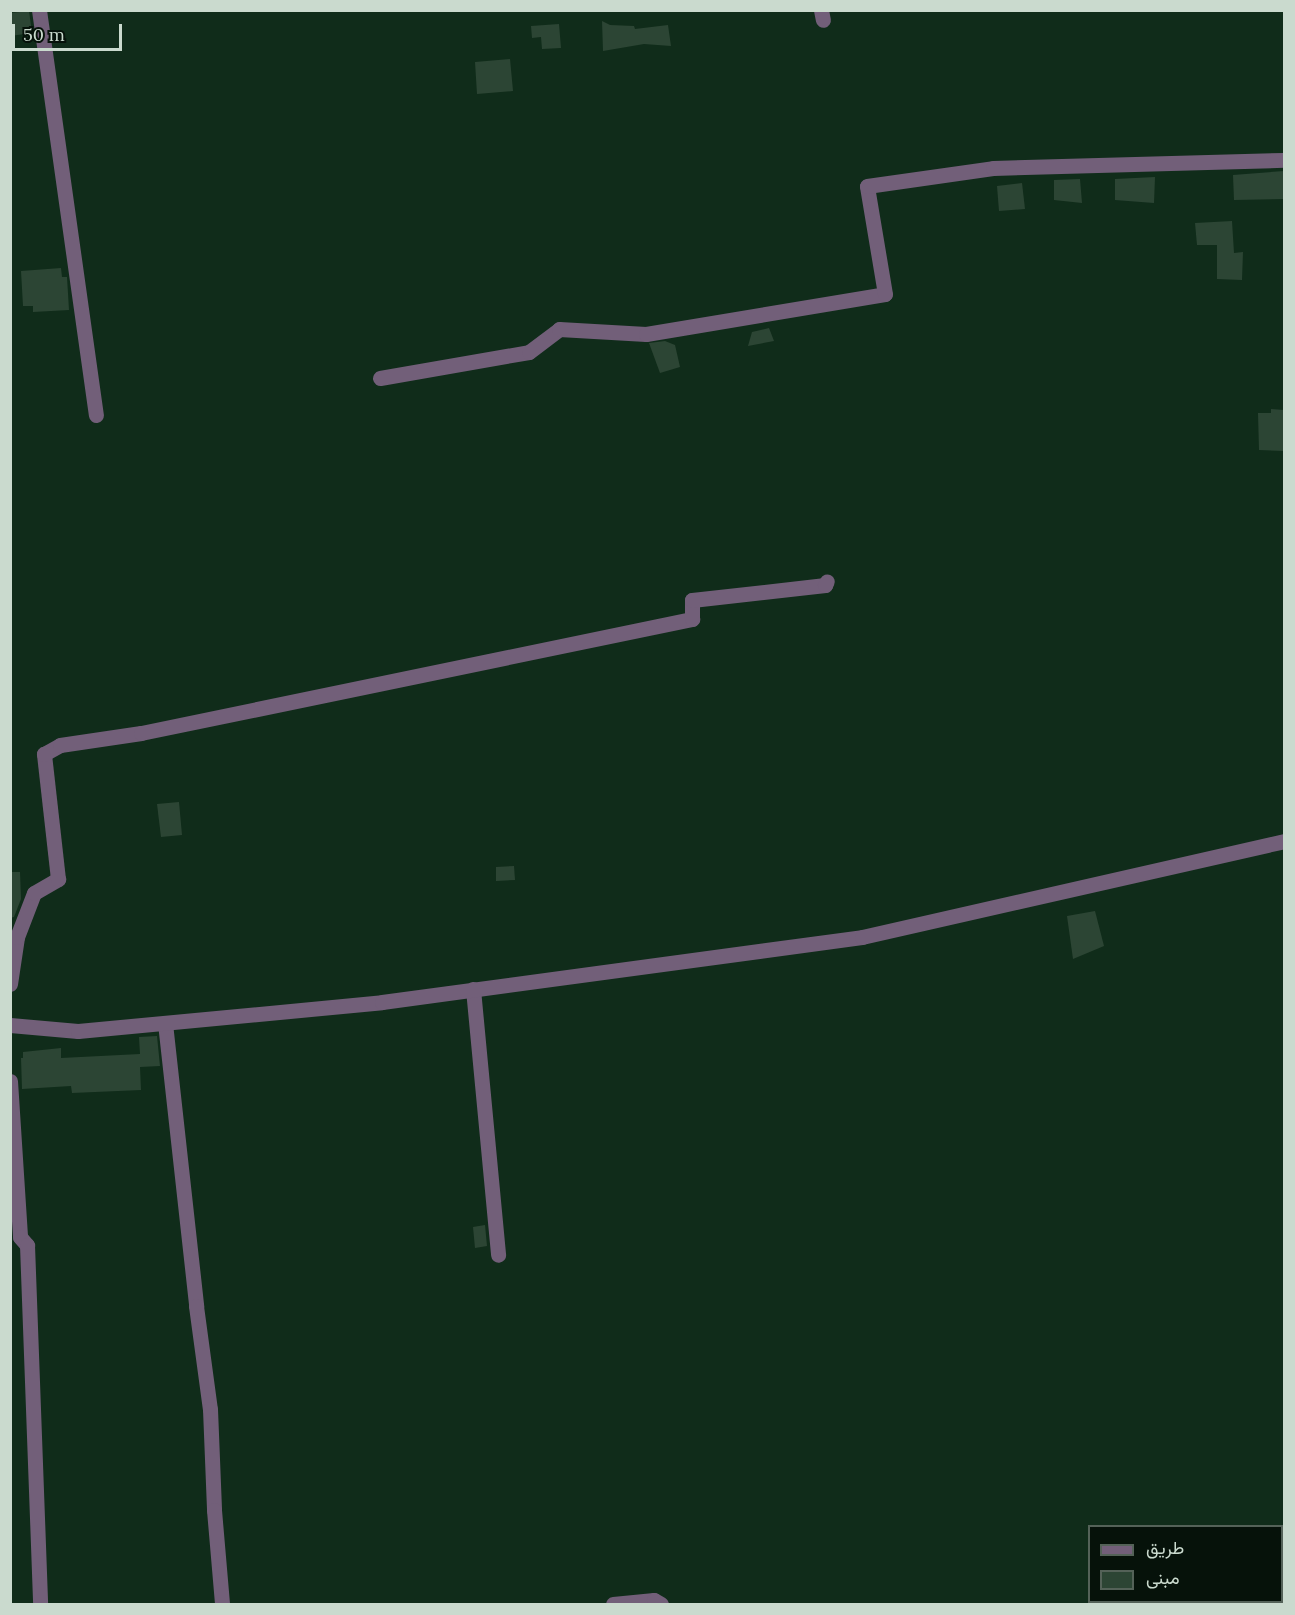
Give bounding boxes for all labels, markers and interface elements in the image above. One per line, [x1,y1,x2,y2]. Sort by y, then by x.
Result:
scale bar [15,12,124,50]
text: 50 m [23,23,65,46]
legend [1088,1525,1283,1603]
text: طريق [1146,1536,1184,1559]
text: مبنى [1146,1566,1180,1589]

